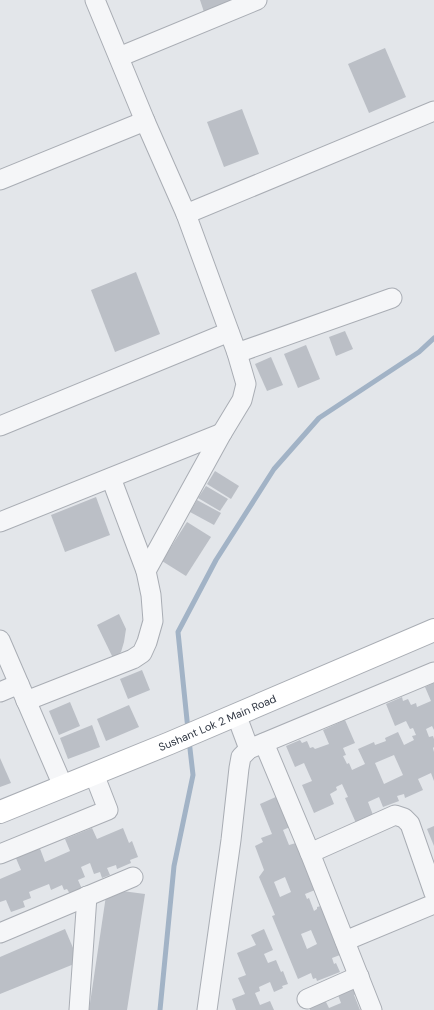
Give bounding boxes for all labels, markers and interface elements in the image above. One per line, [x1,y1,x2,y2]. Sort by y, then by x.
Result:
street label: Sushant Lok 2 Main Road [156,691,278,754]

